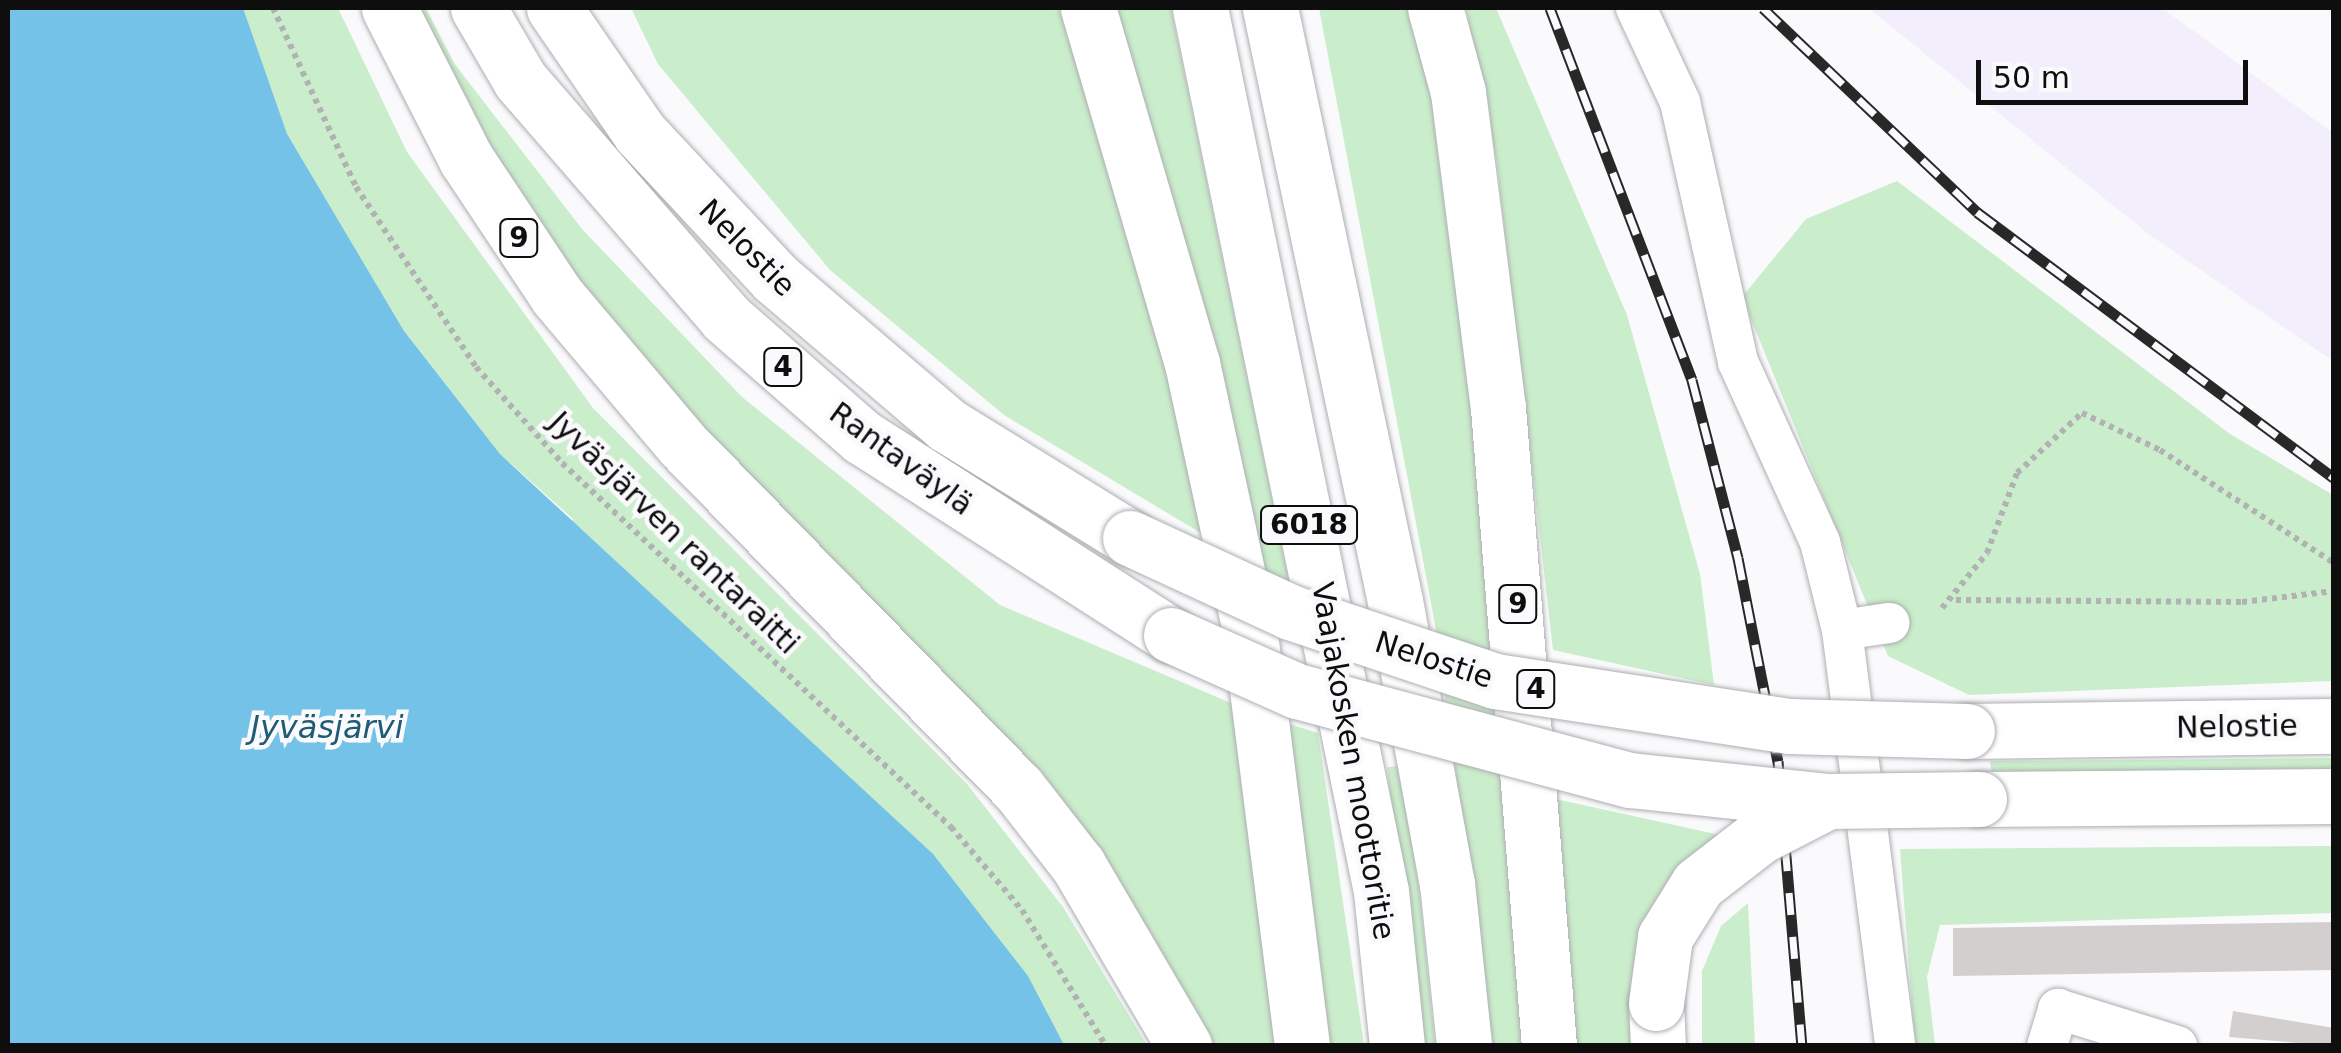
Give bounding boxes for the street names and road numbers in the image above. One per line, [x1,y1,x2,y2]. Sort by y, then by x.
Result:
street label: Nelostie [691,192,803,304]
road number: 9 [499,215,539,261]
road number: 4 [763,344,803,390]
street label: Rantaväylä [822,395,980,523]
street label: Jyväsjärven rantaraitti [542,404,806,662]
road number: 6018 [1259,502,1359,548]
street label: Vaajakosken moottoritie [1304,579,1402,943]
road number: 9 [1498,581,1538,627]
street label: Nelostie [1371,624,1497,696]
road number: 4 [1516,666,1556,712]
street label: Nelostie [2176,708,2298,746]

